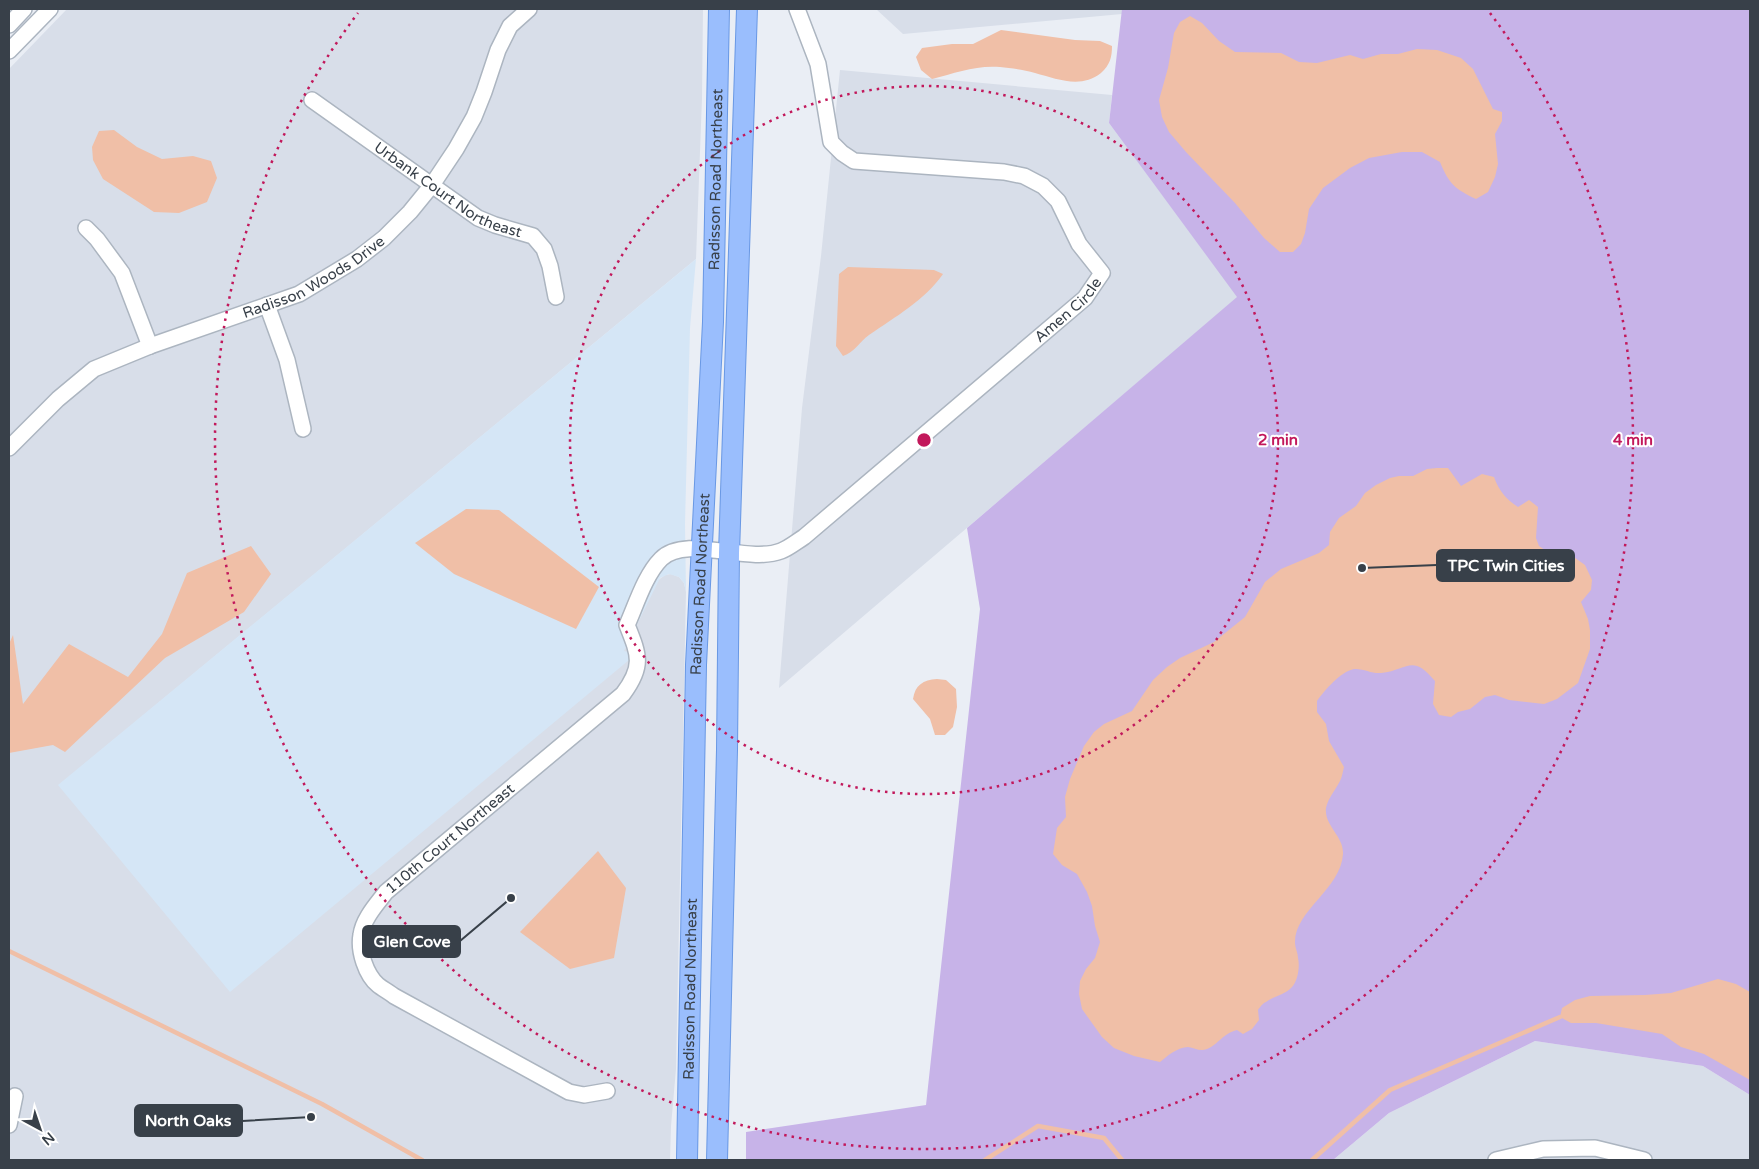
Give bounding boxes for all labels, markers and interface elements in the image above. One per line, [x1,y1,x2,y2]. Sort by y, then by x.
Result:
street label: Radisson Road Northeast [705,88,726,271]
street label: Urbank Court Northeast [371,138,524,241]
street label: Radisson Woods Drive [240,232,388,322]
street label: Amen Circle [1031,274,1105,346]
centre of rings [915,431,933,449]
text: 2 min [1258,431,1298,449]
text: 4 min [1613,431,1653,449]
street label: Radisson Road Northeast [687,493,714,675]
callout: TPC Twin Cities [1437,550,1574,581]
text: TPC Twin Cities [1447,556,1565,576]
street label: 110th Court Northeast [382,779,518,898]
street label: Radisson Road Northeast [679,898,701,1080]
callout: Glen Cove [363,926,460,957]
text: Glen Cove [374,932,450,952]
north arrow [15,1104,65,1154]
callout: North Oaks [135,1105,242,1136]
text: North Oaks [145,1111,232,1131]
text: N [38,1128,58,1149]

